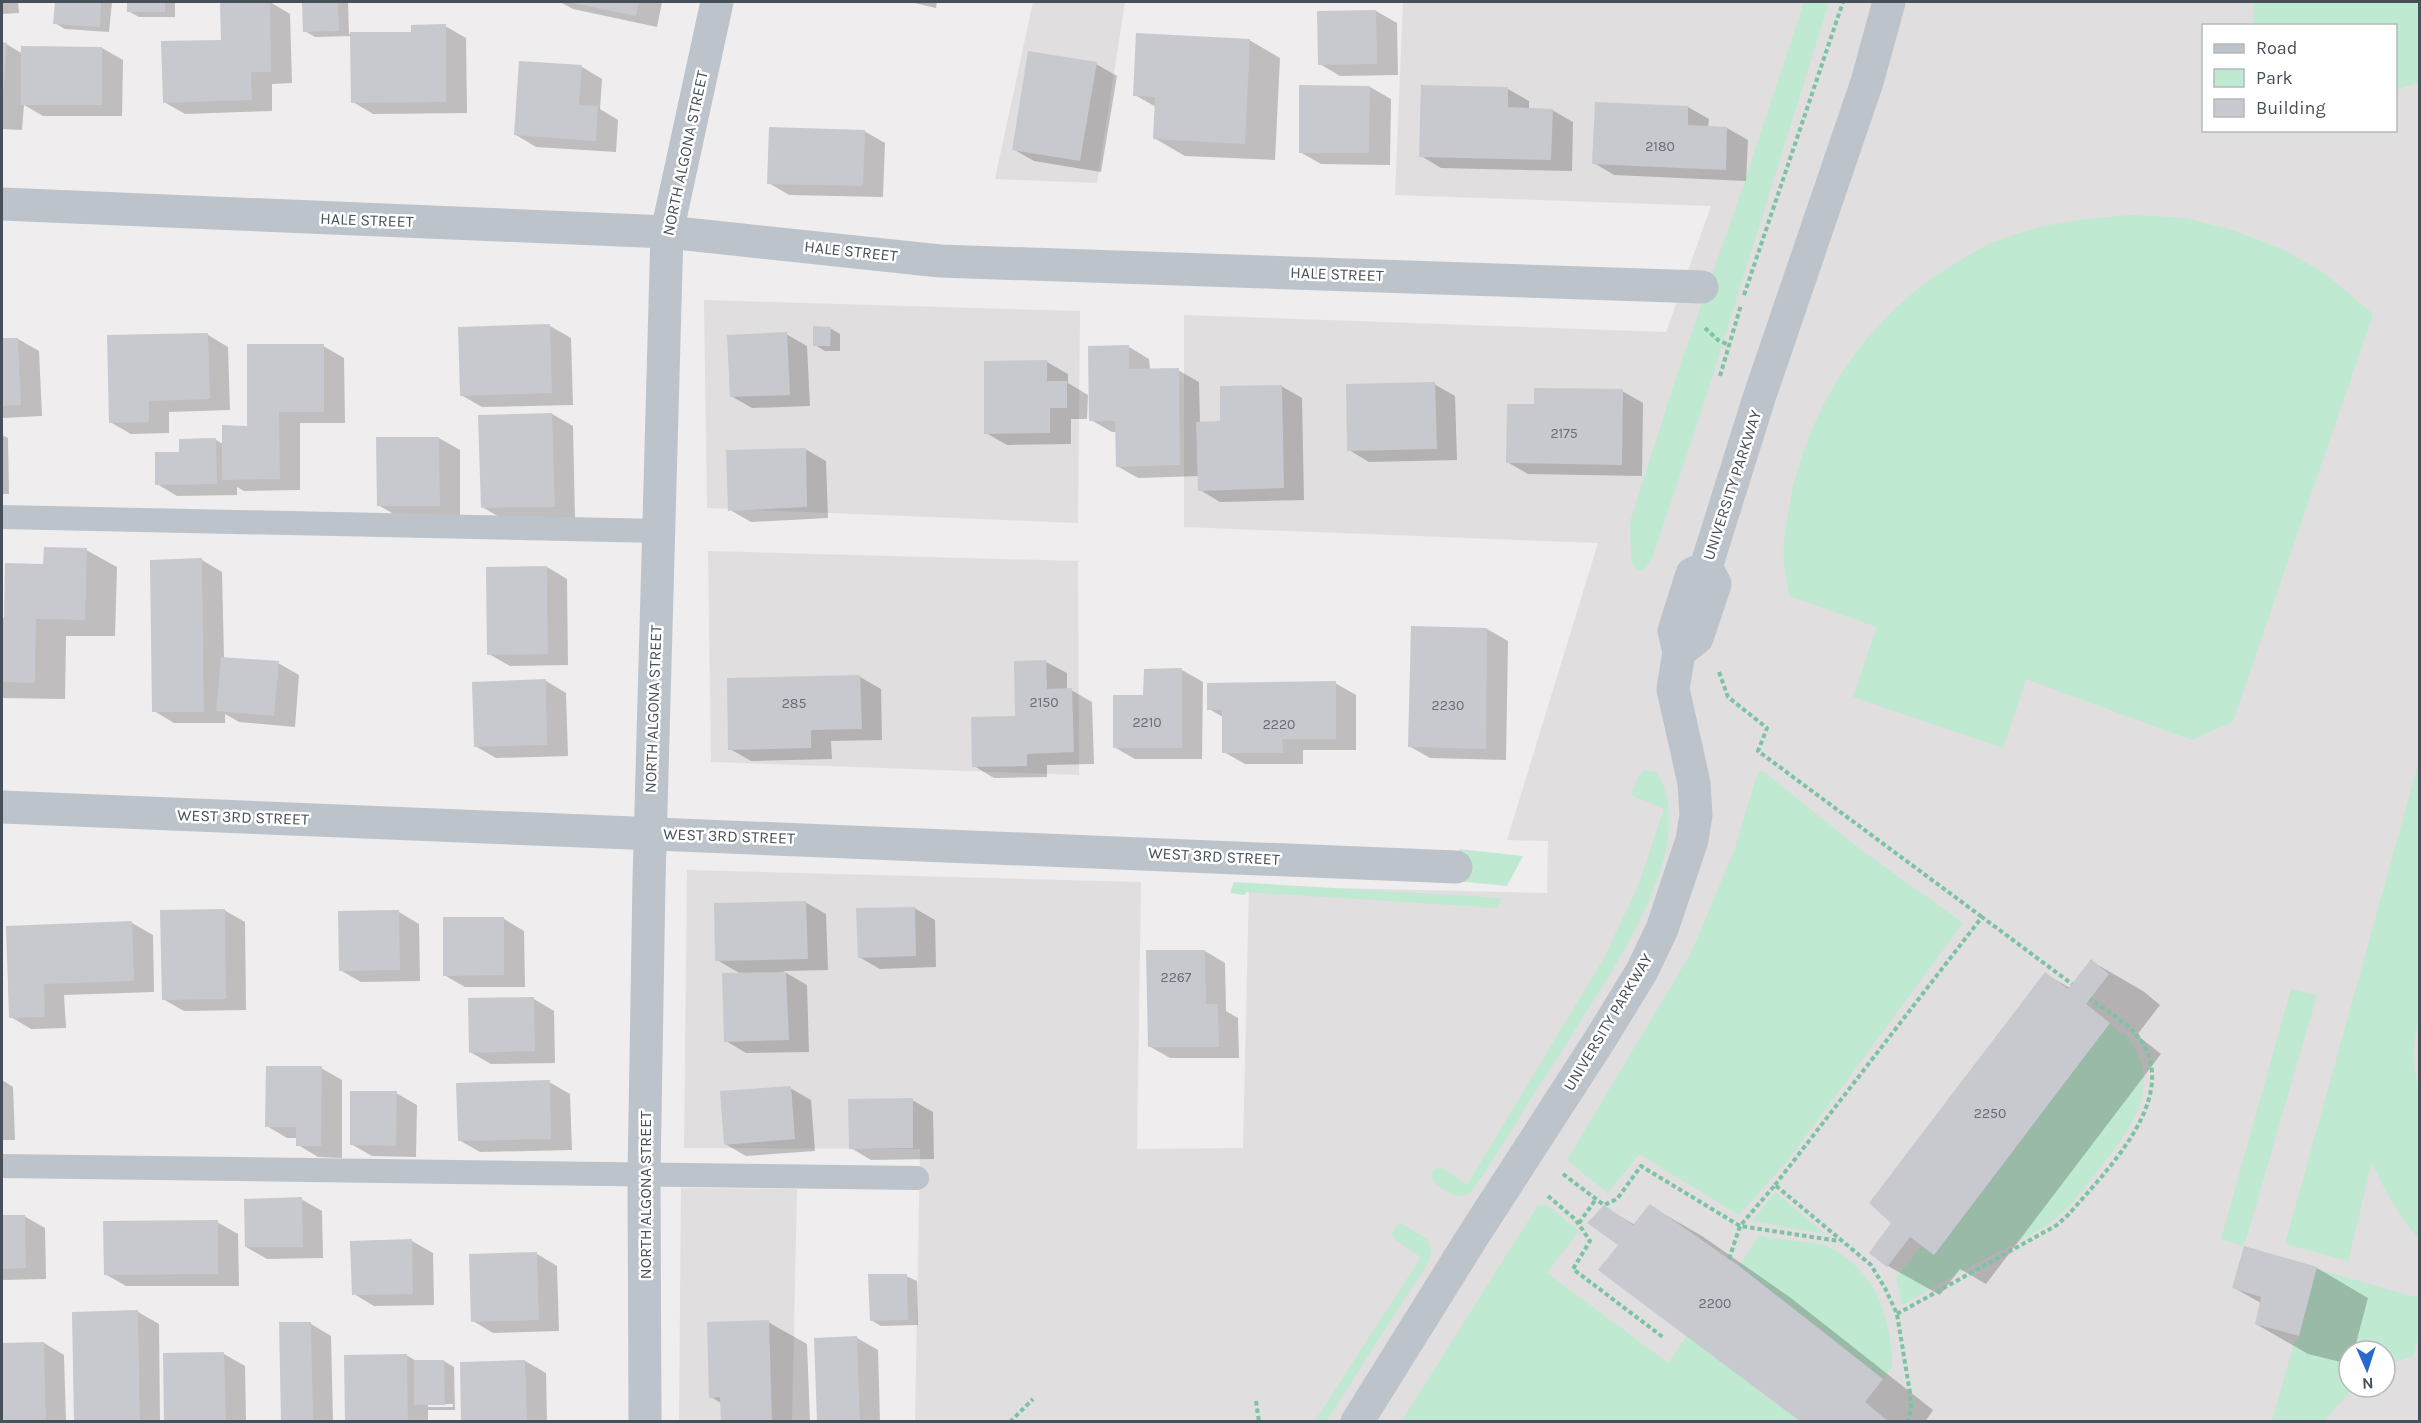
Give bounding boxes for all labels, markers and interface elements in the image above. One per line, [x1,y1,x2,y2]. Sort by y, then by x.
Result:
legend [2202,24,2397,132]
text: Road [2256,37,2297,59]
text: Park [2256,67,2293,89]
street label: NORTH ALGONA STREET [658,69,712,237]
text: Building [2256,97,2326,119]
house number: 2180 [1645,138,1675,155]
street label: HALE STREET [320,209,414,231]
street label: HALE STREET [803,237,899,265]
street label: HALE STREET [1290,263,1384,285]
street label: UNIVERSITY PARKWAY [1699,407,1765,562]
house number: 2175 [1550,425,1578,442]
street label: NORTH ALGONA STREET [641,625,665,793]
house number: 2150 [1030,694,1058,711]
house number: 285 [782,695,806,712]
house number: 2230 [1432,697,1464,714]
house number: 2210 [1132,714,1162,731]
house number: 2220 [1263,716,1295,733]
street label: WEST 3RD STREET [177,805,309,829]
street label: WEST 3RD STREET [663,824,795,848]
street label: WEST 3RD STREET [1148,843,1280,869]
street label: UNIVERSITY PARKWAY [1560,950,1657,1094]
house number: 2267 [1161,969,1192,986]
house number: 2250 [1974,1105,2006,1122]
street label: NORTH ALGONA STREET [636,1111,655,1279]
house number: 2200 [1699,1295,1731,1312]
north arrow [2337,1339,2397,1399]
text: N [2362,1374,2374,1393]

